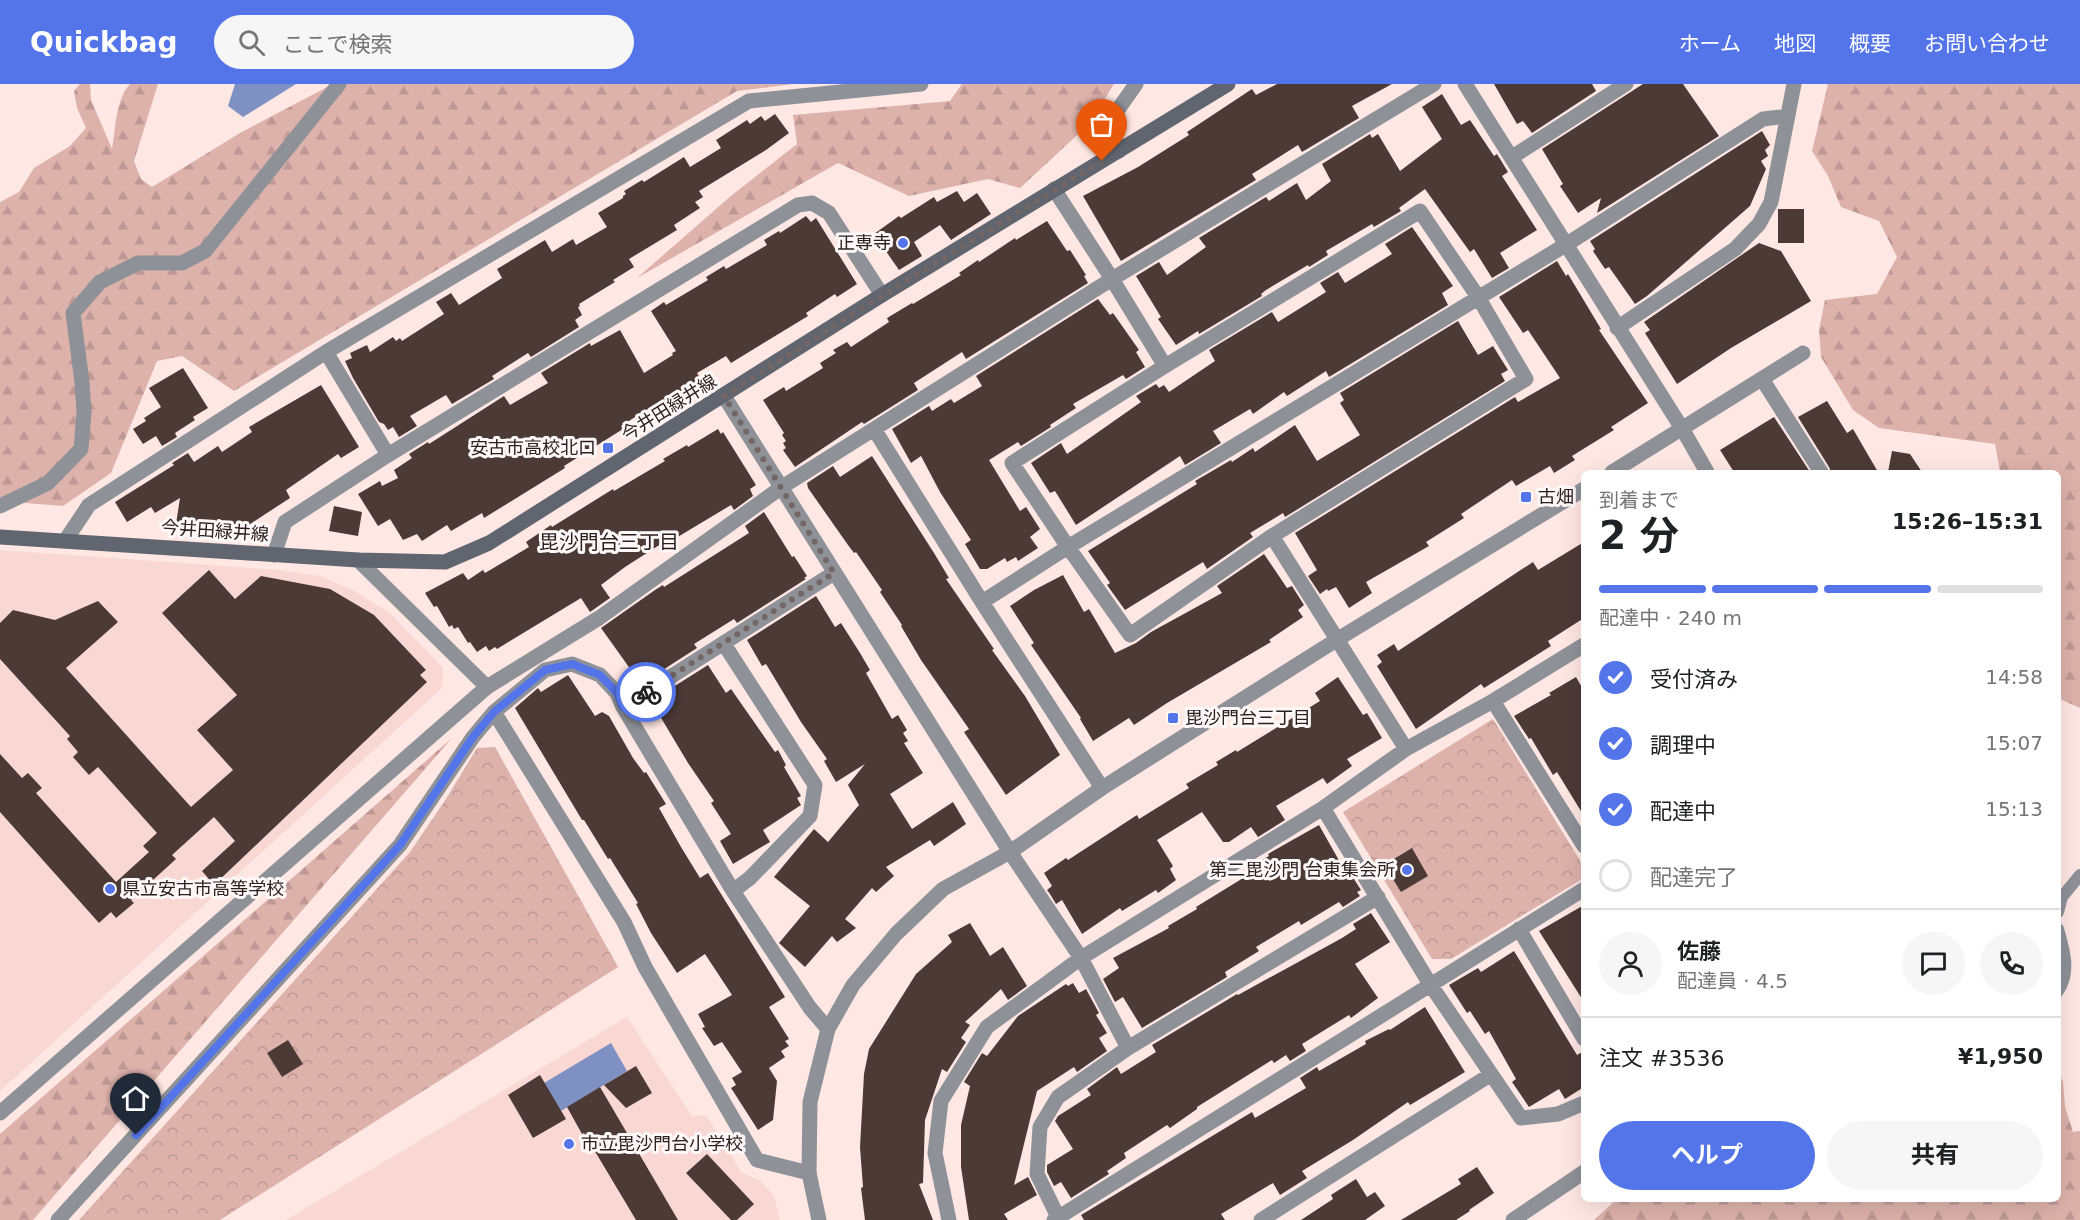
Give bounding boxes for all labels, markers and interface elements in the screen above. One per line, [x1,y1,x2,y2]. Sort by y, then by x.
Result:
search box [214,15,634,69]
text: Quickbag [30,26,178,59]
icon: search [235,26,268,59]
text: ここで検索 [283,32,393,57]
text: ホーム [1679,32,1741,56]
text: 地図 [1774,32,1816,56]
text: 概要 [1849,32,1891,56]
text: お問い合わせ [1924,32,2050,56]
pin [1076,99,1127,161]
icon: bag [1085,108,1118,141]
place label: 正専寺 [837,232,891,253]
marker: 正専寺 [896,236,910,250]
street label: 今井田緑井線 [617,370,720,445]
place label: 安古市高校北口 [470,437,596,458]
marker: 安古市高校北口 [601,441,615,455]
place label: 古畑 [1538,486,1574,507]
text: 到着まで [1599,488,1679,512]
marker: 古畑 [1519,490,1533,504]
text: 15:26–15:31 [1892,509,2043,534]
text: 2 分 [1599,513,1679,558]
street label: 今井田緑井線 [160,516,270,545]
district label: 毘沙門台三丁目 [539,530,679,554]
text: 配達中 · 240 m [1599,606,1742,630]
icon: check [1599,661,1632,694]
courier [616,662,676,722]
text: 14:58 [1985,665,2043,689]
text: 受付済み [1650,667,1738,692]
icon: bike [630,676,663,709]
place label: 毘沙門台三丁目 [1185,707,1311,728]
marker: 毘沙門台三丁目 [1166,711,1180,725]
icon: check [1599,727,1632,760]
text: 15:07 [1985,731,2043,755]
text: 調理中 [1650,733,1716,758]
icon: check [1599,793,1632,826]
text: 15:13 [1985,797,2043,821]
text: 配達中 [1650,799,1716,824]
place label: 第二毘沙門 台東集会所 [1209,859,1395,880]
marker: 第二毘沙門 台東集会所 [1400,863,1414,877]
text: 配達完了 [1650,865,1738,890]
place label: 県立安古市高等学校 [122,878,284,899]
marker: 県立安古市高等学校 [103,882,117,896]
button: person [1599,932,1662,995]
button: chat [1902,932,1965,995]
button: phone [1980,932,2043,995]
text: 佐藤 [1677,939,1721,964]
text: 配達員 · 4.5 [1677,969,1788,993]
text: ¥1,950 [1958,1044,2043,1069]
text: 注文 #3536 [1599,1046,1724,1071]
pin [110,1073,161,1135]
icon: home [119,1082,152,1115]
button: ヘルプ [1599,1121,1815,1190]
button: 共有 [1827,1121,2043,1190]
place label: 市立毘沙門台小学校 [581,1133,743,1154]
marker: 市立毘沙門台小学校 [562,1137,576,1151]

